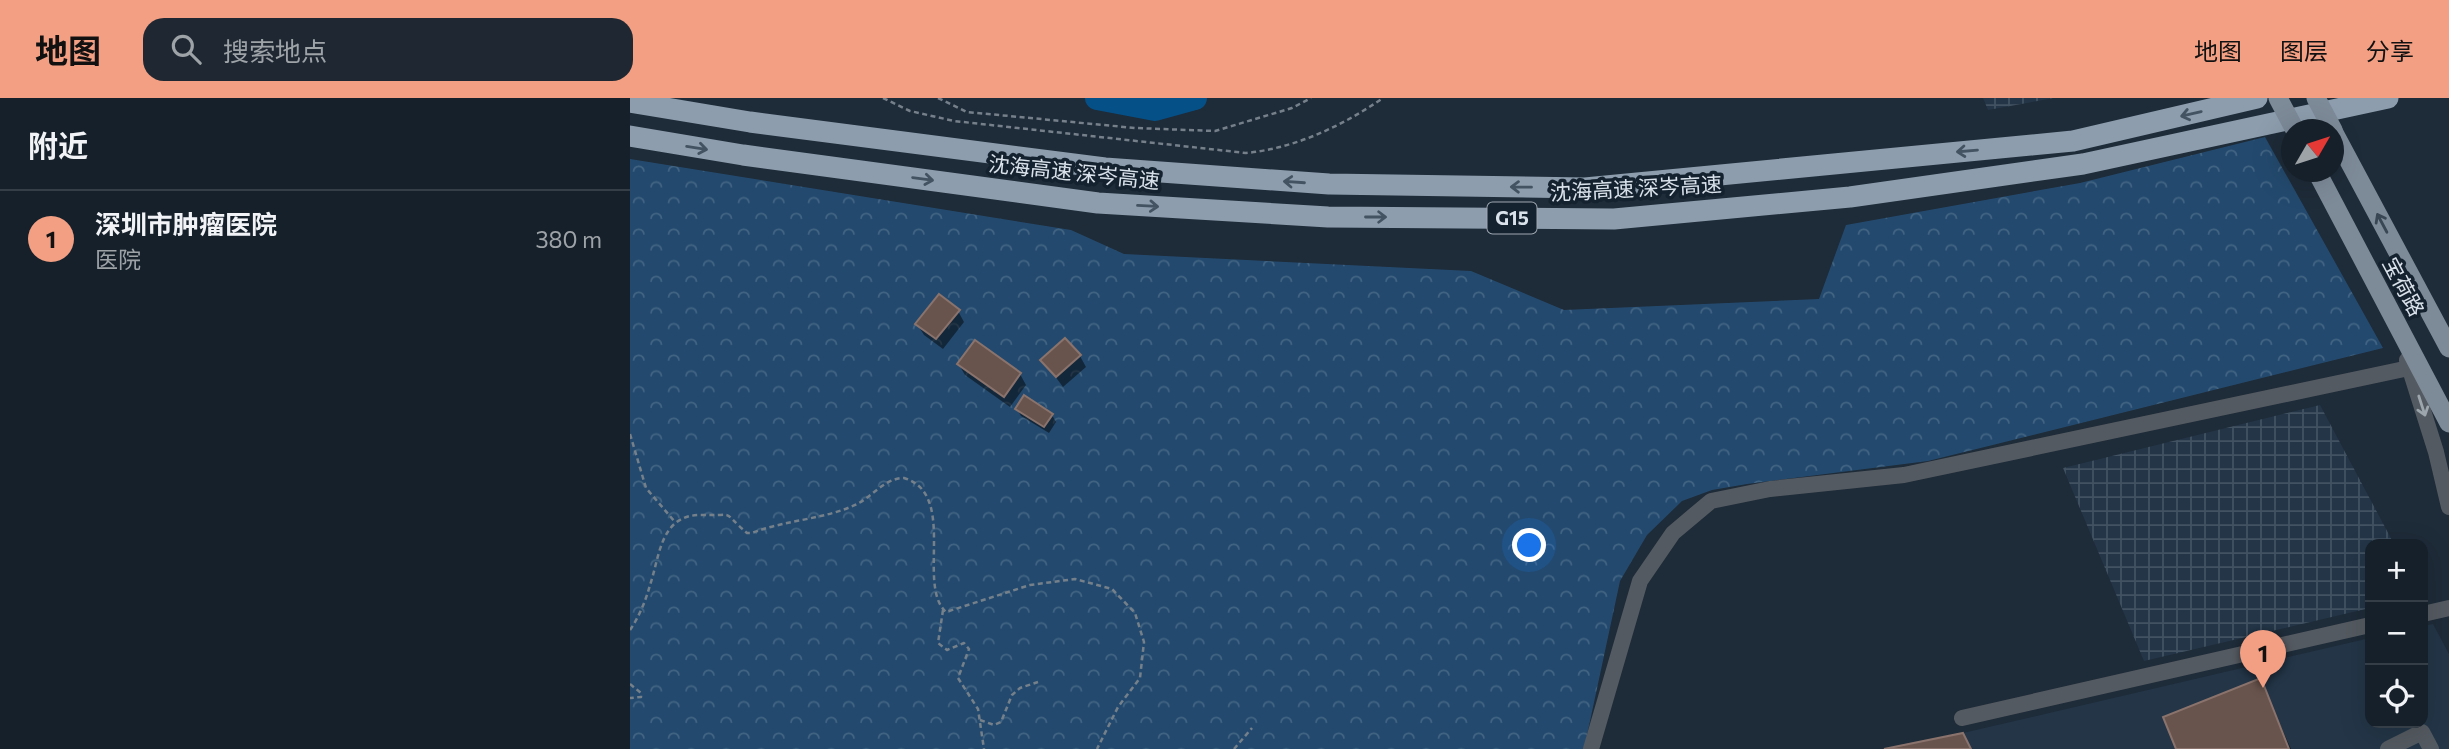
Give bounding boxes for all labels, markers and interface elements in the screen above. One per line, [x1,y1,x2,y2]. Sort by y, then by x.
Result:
search box [143,18,633,81]
text: 地图 [35,29,101,70]
icon: search [167,30,205,68]
text: 搜索地点 [223,35,327,66]
text: 地图 [2194,36,2242,65]
text: 图层 [2280,36,2328,65]
text: 分享 [2366,36,2414,65]
one-way arrow [2180,107,2203,121]
north arrow [2281,119,2344,182]
text: 附近 [28,126,88,163]
one-way arrow [685,142,708,155]
one-way arrow [1956,145,1979,158]
street label: 沈海高速 深岑高速 [987,150,1161,193]
street label: 沈海高速 深岑高速 [1549,171,1722,204]
one-way arrow [911,173,933,186]
one-way arrow [1283,175,1305,188]
one-way arrow [1510,180,1533,194]
one-way arrow [1137,200,1160,213]
road number: G15 [1488,202,1536,234]
text: 深圳市肿瘤医院 [95,208,277,239]
one-way arrow [1364,210,1387,224]
one-way arrow [2375,213,2388,234]
text: 1 [46,225,56,253]
text: 380 m [535,225,602,253]
text: 医院 [95,245,141,273]
street label: 宝荷路 [2378,253,2430,320]
one-way arrow [2416,394,2429,416]
your location [1512,528,1546,562]
map controls [2365,539,2428,728]
button: + [2365,539,2428,602]
button: − [2365,602,2428,665]
pin: 1 [2240,630,2286,688]
button: locate [2365,665,2428,728]

